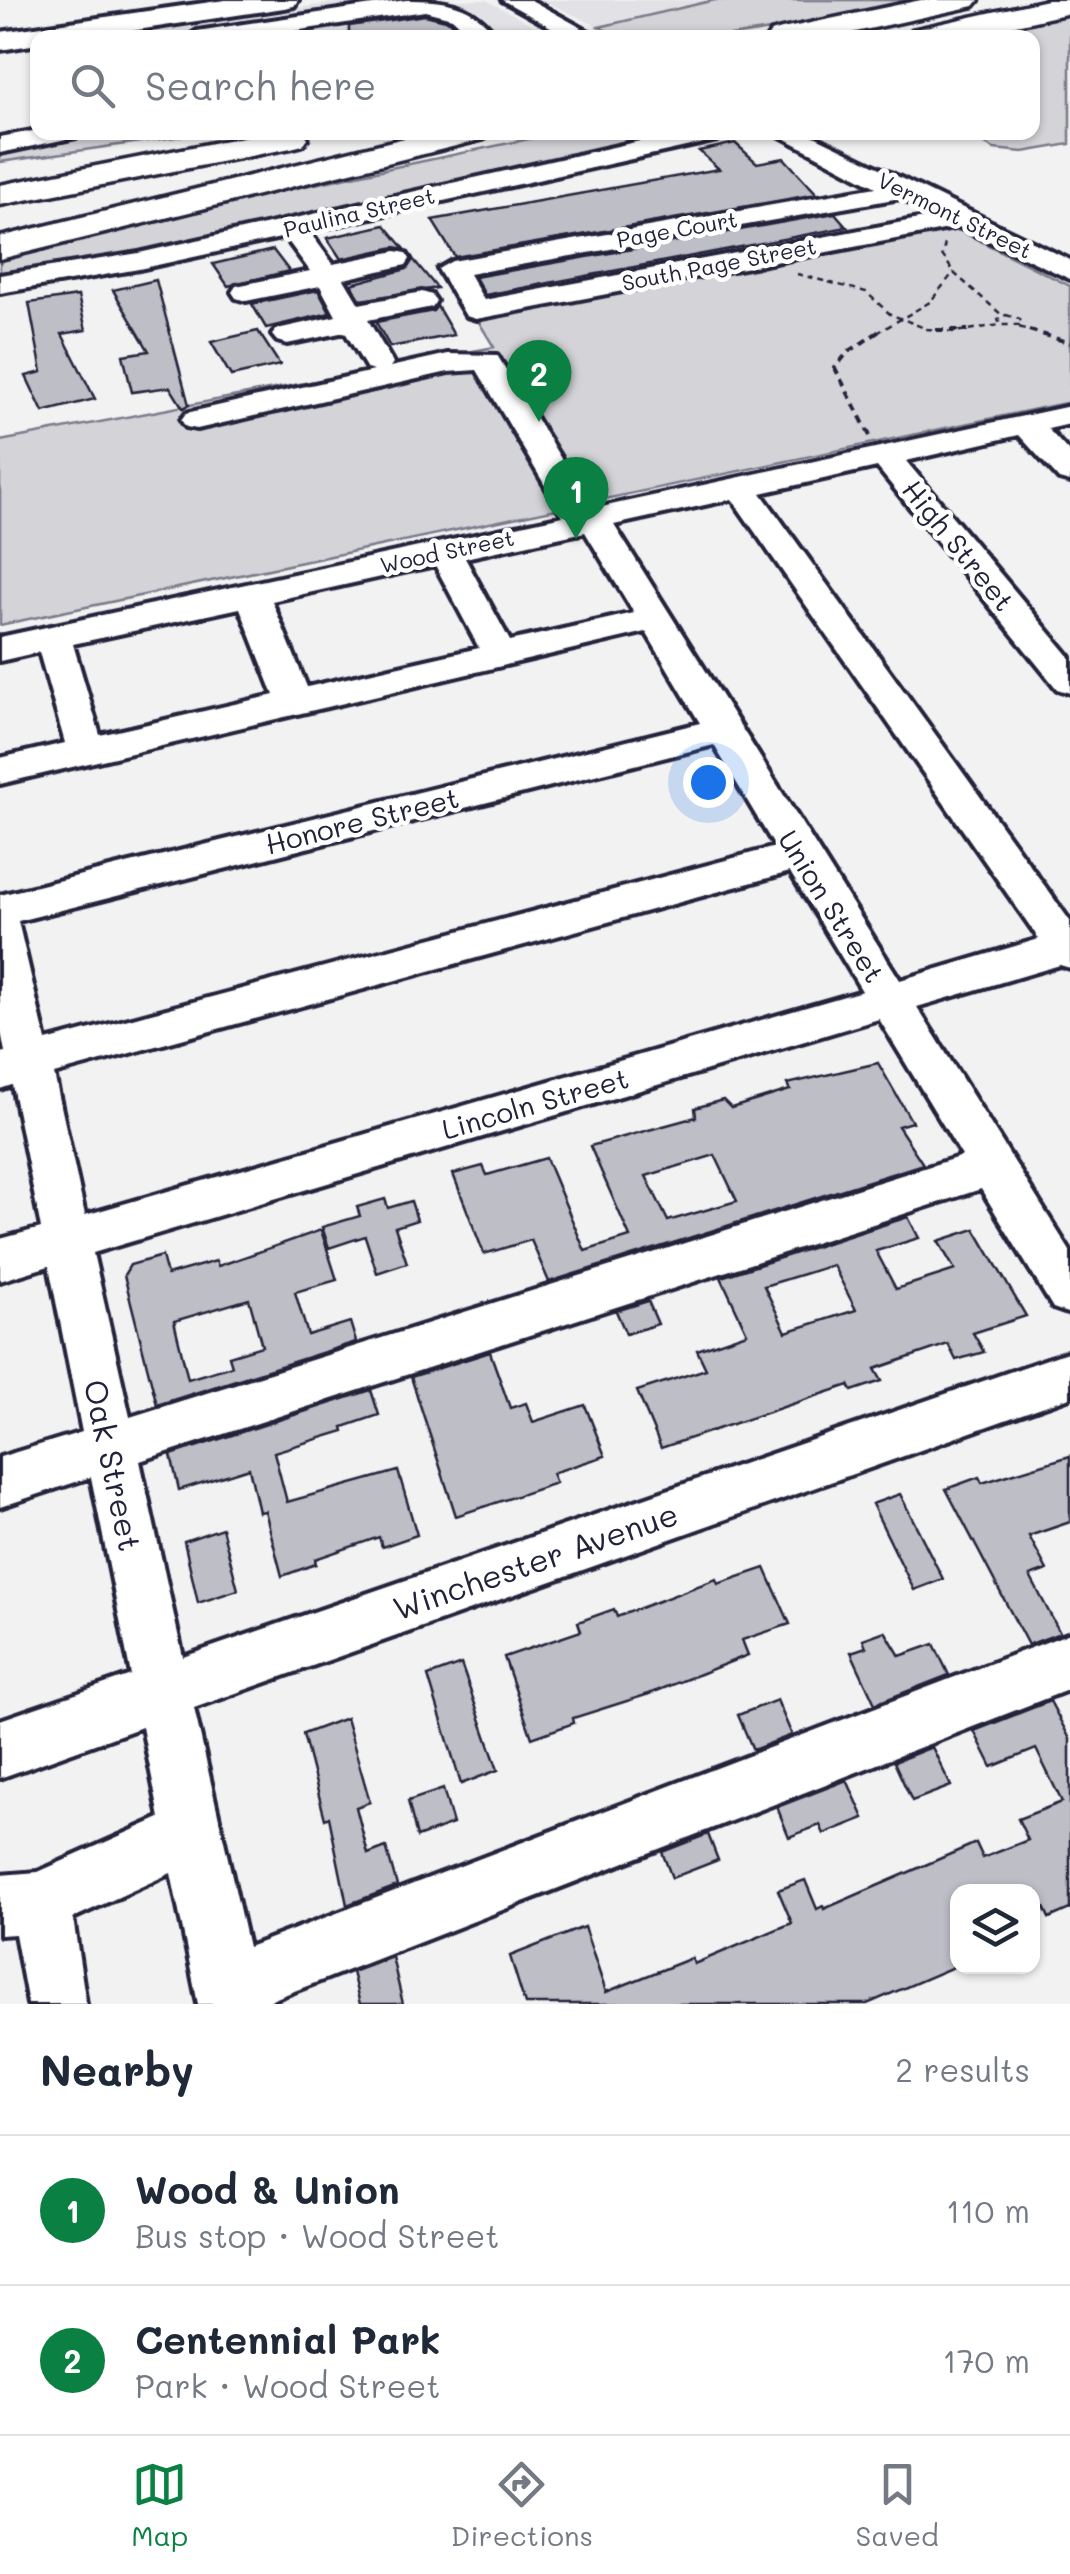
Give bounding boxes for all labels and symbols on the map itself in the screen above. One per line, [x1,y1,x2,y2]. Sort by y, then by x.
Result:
street label: Vermont Street [873,165,1037,265]
street label: Paulina Street [281,181,437,243]
street label: Page Court [614,204,740,254]
street label: South Page Street [619,231,819,297]
pin: 2 [506,340,572,422]
pin: 1 [544,456,608,539]
street label: High Street [895,472,1023,618]
street label: Wood Street [377,523,517,579]
your location [683,757,734,808]
street label: Honore Street [262,779,462,861]
street label: Union Street [771,823,893,989]
street label: Lincoln Street [438,1059,632,1147]
street label: Oak Street [75,1375,153,1555]
street label: Winchester Avenue [387,1492,683,1628]

